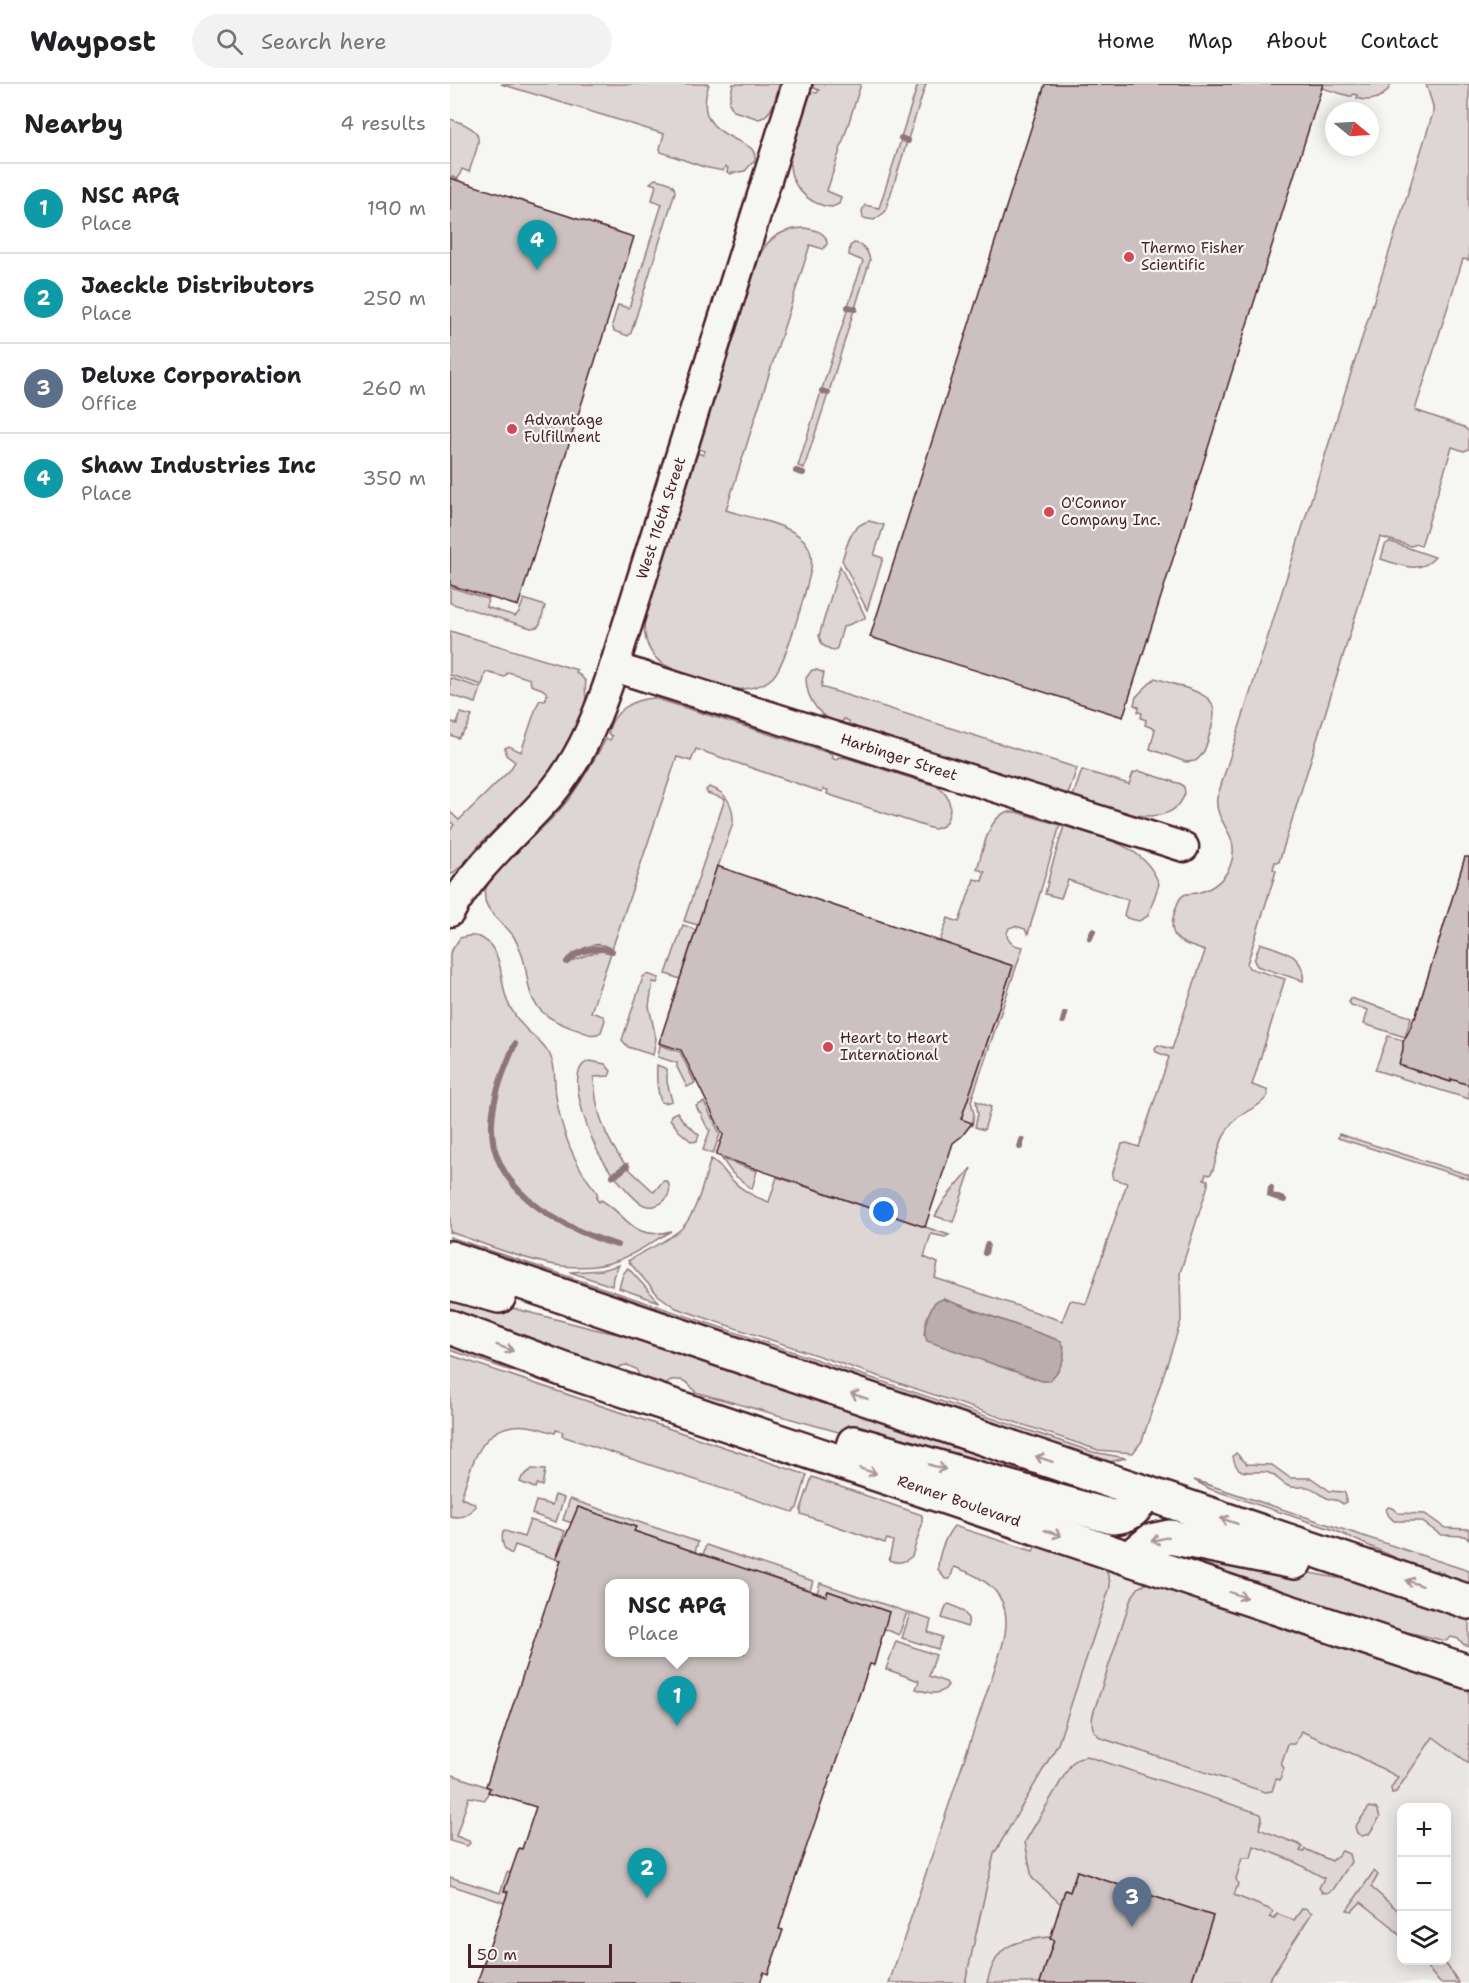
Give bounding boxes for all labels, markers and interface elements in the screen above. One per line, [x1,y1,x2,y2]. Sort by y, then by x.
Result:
search box [192,14,612,68]
text: Waypost [30,22,156,60]
icon: search [213,25,246,58]
text: Search here [261,27,387,56]
text: Home [1097,27,1155,55]
text: Map [1188,27,1233,55]
text: About [1266,27,1327,55]
text: Contact [1360,27,1439,55]
north arrow [1325,102,1379,156]
text: Nearby [24,106,123,141]
text: 4 results [340,110,426,136]
text: NSC APG [81,181,179,210]
text: 1 [39,195,48,221]
text: 190 m [367,195,426,221]
text: Place [81,210,132,236]
pin: 4 [518,220,556,270]
place label: Thermo Fisher Scientific [1141,238,1244,275]
marker: Thermo Fisher Scientific [1122,250,1136,264]
text: Jaeckle Distributors [81,271,314,300]
text: 2 [37,285,51,311]
text: 250 m [362,285,426,311]
text: Place [81,300,132,326]
text: Deluxe Corporation [81,361,301,390]
text: 3 [37,375,51,401]
text: 260 m [361,375,426,401]
text: Office [81,390,137,416]
place label: Advantage Fulfillment [524,410,603,447]
marker: Advantage Fulfillment [505,422,519,436]
text: Shaw Industries Inc [81,451,316,480]
street label: West 116th Street [632,454,690,582]
text: 4 [37,465,51,491]
text: 350 m [362,465,426,491]
text: Place [81,480,132,506]
place label: O'Connor Company Inc. [1061,493,1161,530]
marker: O'Connor Company Inc. [1042,505,1056,519]
street label: Harbinger Street [838,729,960,785]
place label: Heart to Heart International [840,1028,948,1065]
marker: Heart to Heart International [821,1040,835,1054]
your location [869,1197,898,1226]
one-way arrow [495,1343,514,1354]
one-way arrow [850,1390,869,1401]
one-way arrow [1035,1452,1054,1463]
one-way arrow [927,1462,946,1473]
one-way arrow [859,1466,878,1477]
street label: Renner Boulevard [895,1471,1024,1532]
one-way arrow [1220,1515,1239,1526]
one-way arrow [1043,1528,1062,1539]
one-way arrow [1151,1534,1170,1546]
one-way arrow [1404,1577,1423,1588]
popup [605,1579,749,1657]
one-way arrow [1228,1590,1247,1601]
text: NSC APG [628,1591,726,1620]
text: Place [628,1620,679,1646]
pin: 1 [658,1676,696,1726]
map controls [1397,1803,1451,1965]
button: + [1397,1803,1451,1857]
pin: 2 [628,1848,666,1898]
button: − [1397,1857,1451,1911]
pin: 3 [1112,1878,1152,1927]
button: layers [1397,1911,1451,1965]
scale bar [468,1941,612,1968]
text: 50 m [477,1944,517,1965]

